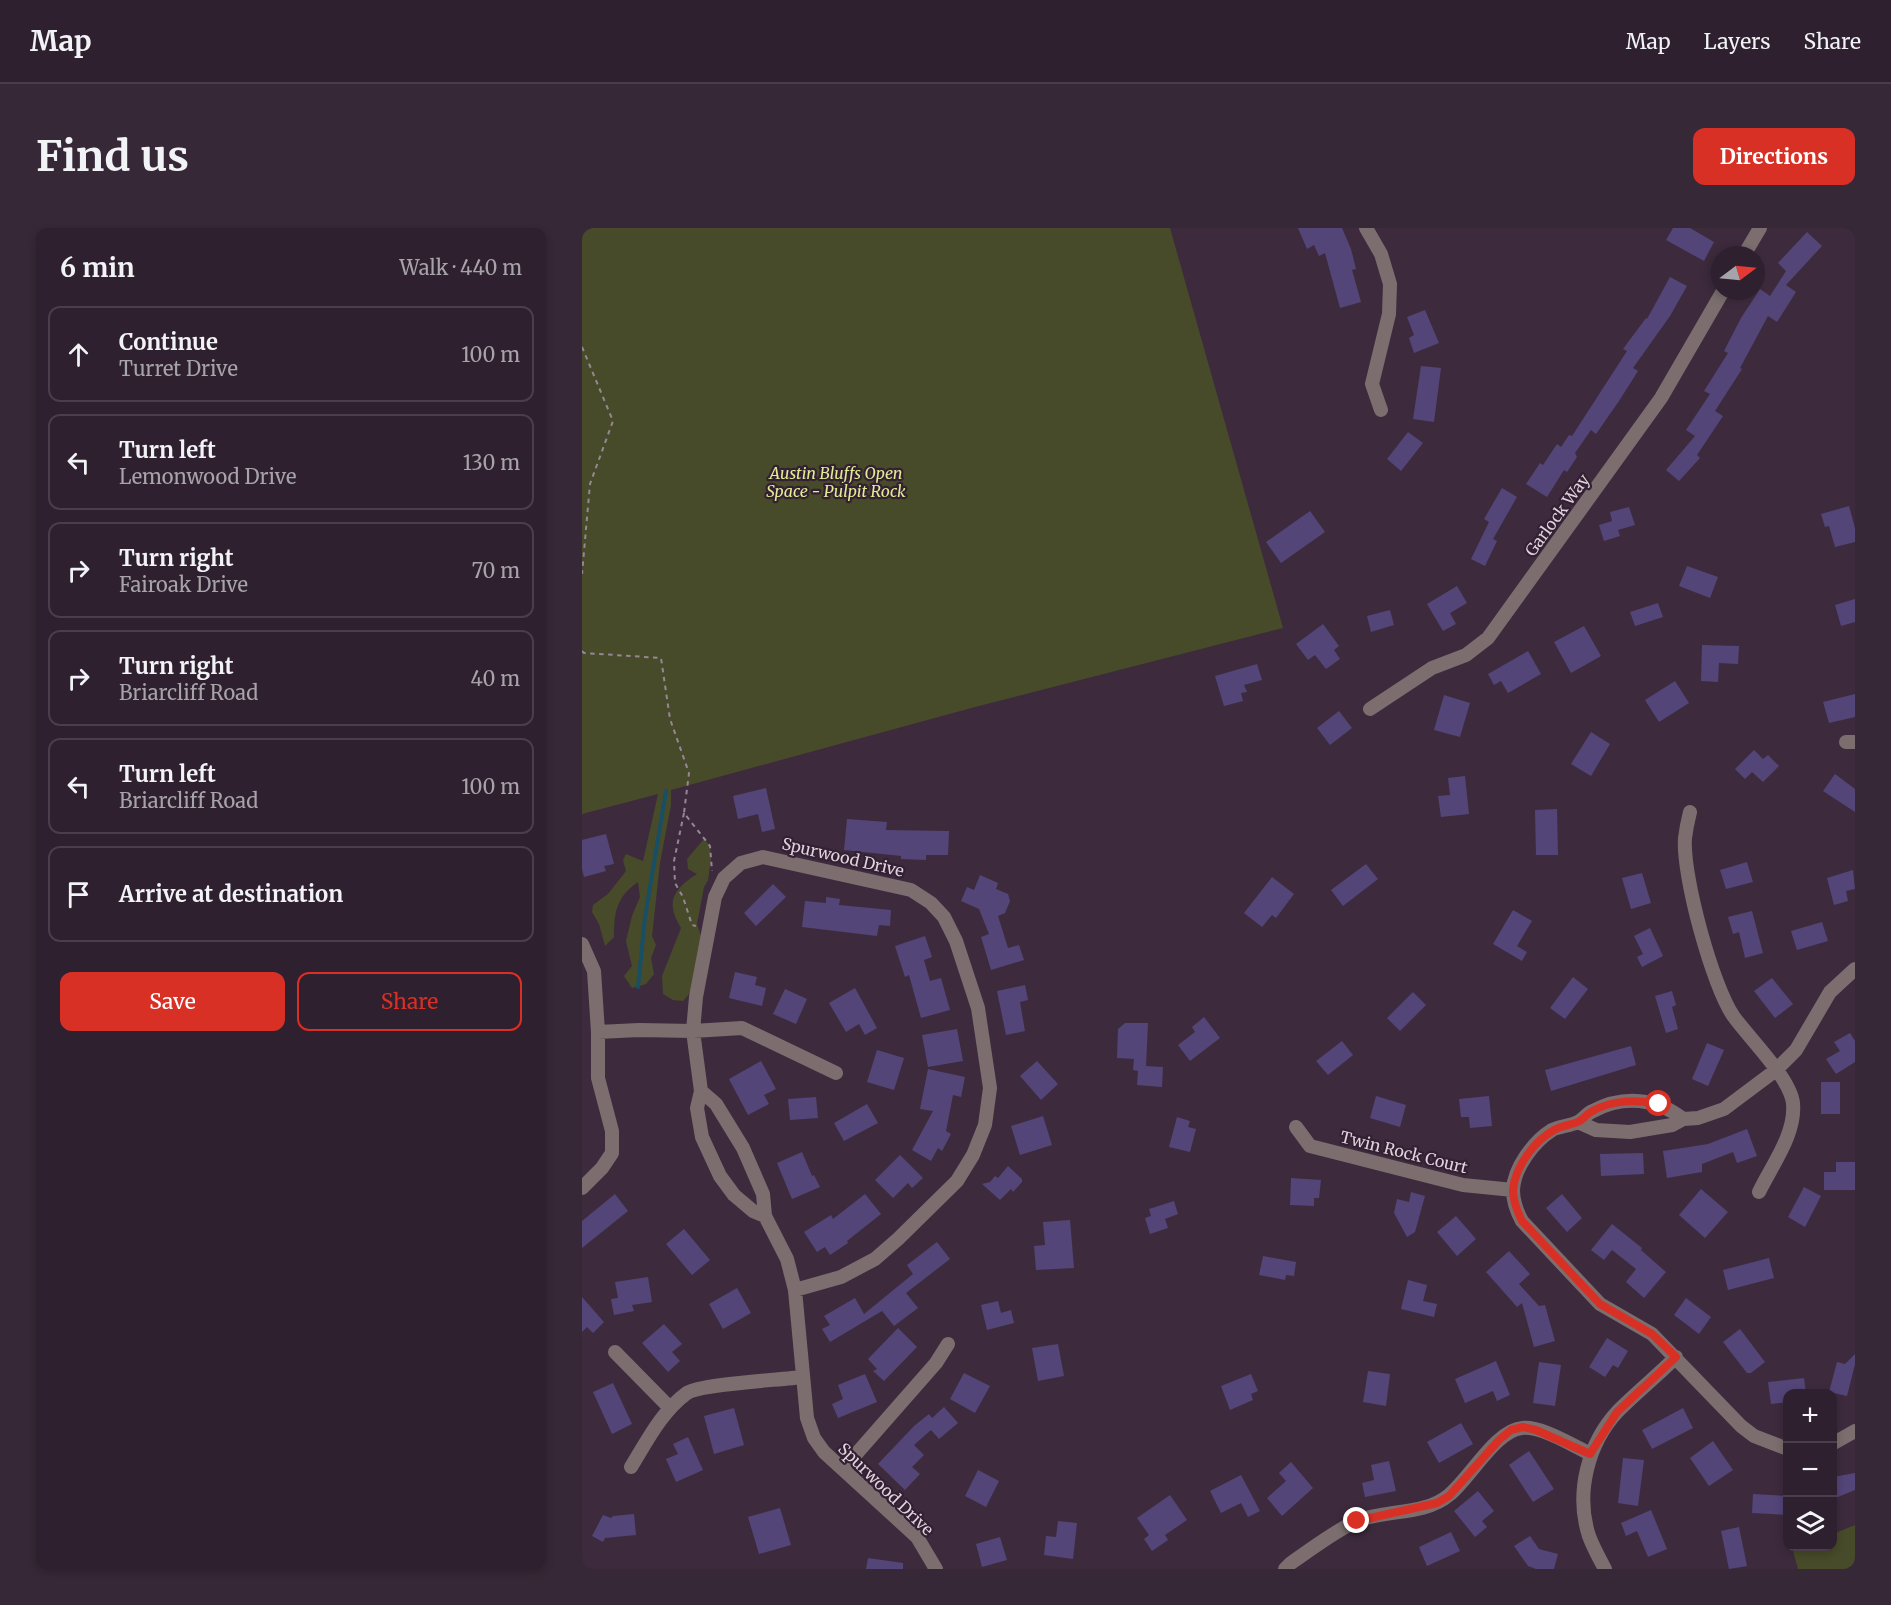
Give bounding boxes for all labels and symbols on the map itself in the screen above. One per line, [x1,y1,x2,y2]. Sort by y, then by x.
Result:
north arrow [1711,246,1765,300]
park label: Austin Bluffs Open Space - Pulpit Rock [766,463,906,501]
street label: Garlock Way [1521,470,1594,560]
street label: Spurwood Drive [780,833,906,881]
route start [1645,1090,1671,1116]
street label: Twin Rock Court [1338,1127,1470,1178]
street label: Spurwood Drive [834,1439,938,1539]
route end [1343,1507,1369,1533]

